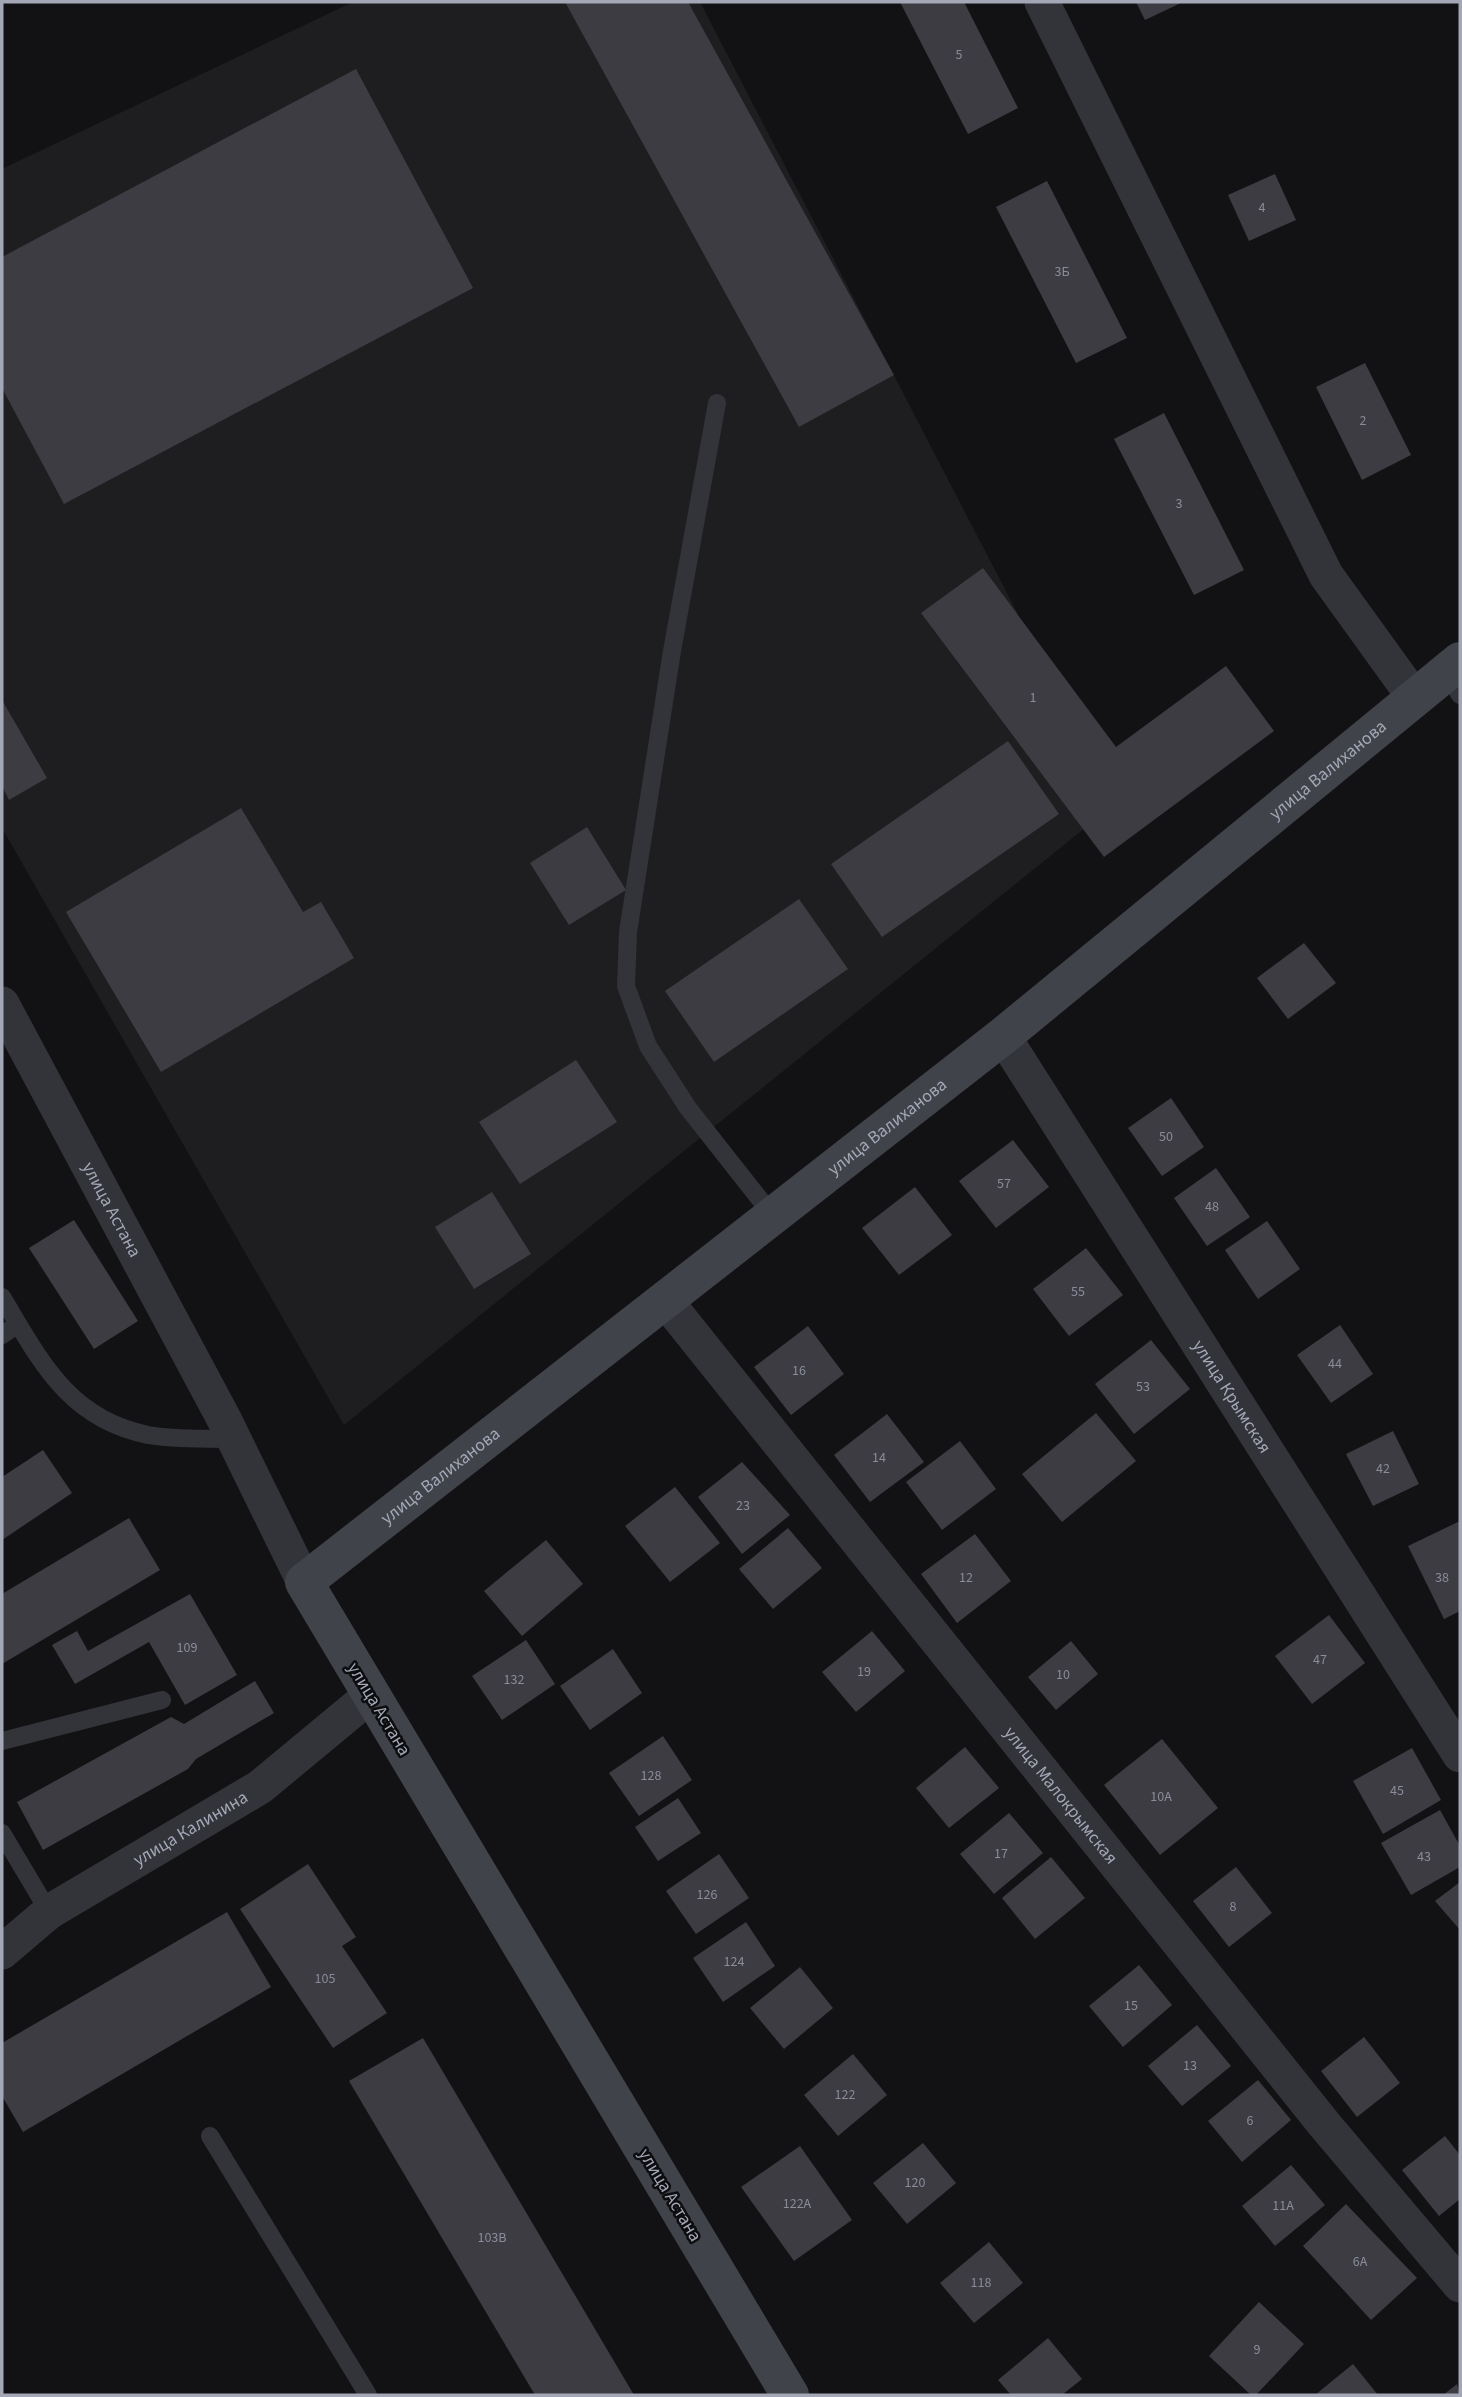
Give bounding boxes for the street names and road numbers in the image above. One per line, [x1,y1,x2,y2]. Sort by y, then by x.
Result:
street label: улица Валиханова [1263,714,1392,825]
street label: улица Валиханова [822,1072,952,1181]
street label: улица Астана [76,1157,148,1262]
street label: улица Крымская [1187,1335,1278,1458]
street label: улица Валиханова [375,1421,505,1530]
street label: улица Астана [341,1658,417,1760]
street label: улица Малокрымская [998,1721,1124,1869]
street label: улица Калинина [128,1784,252,1872]
street label: улица Астана [632,2144,708,2246]

